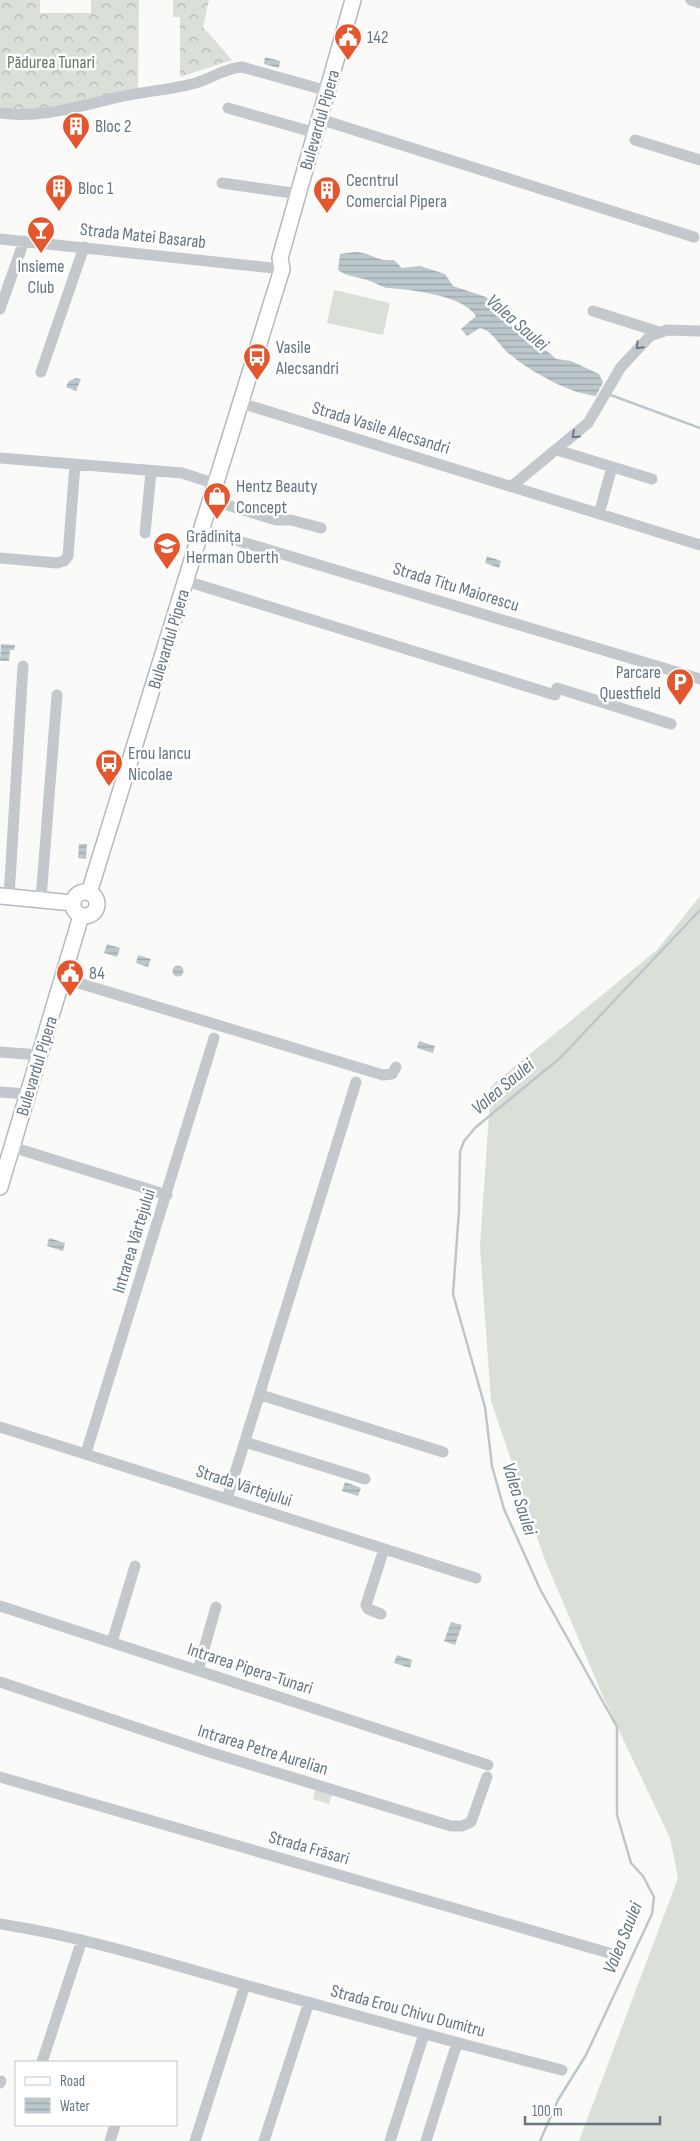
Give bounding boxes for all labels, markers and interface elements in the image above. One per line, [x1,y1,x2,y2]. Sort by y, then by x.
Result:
public building icon: 142 [333,22,363,61]
place label: 142 [367,27,388,48]
park label: Pădurea Tunari [7,52,95,73]
street label: Bulevardul Pipera [296,67,344,172]
building icon: Bloc 2 [61,111,91,150]
place label: Bloc 2 [95,116,131,137]
place label: Cecntrul Comercial Pipera [346,170,447,212]
building icon: Bloc 1 [44,173,74,212]
building icon: Cecntrul Comercial Pipera [312,175,342,214]
place label: Bloc 1 [78,178,114,199]
bar icon: Insieme Club [26,215,56,254]
street label: Strada Matei Basarab [79,219,207,253]
place label: Insieme Club [17,256,65,298]
water label: Valea Saulei [481,290,553,357]
place label: Vasile Alecsandri [275,337,339,379]
one-way arrow [636,341,645,350]
bus stop icon: Vasile Alecsandri [242,342,272,381]
street label: Strada Vasile Alecsandri [310,397,452,459]
one-way arrow [572,429,581,438]
place label: Hentz Beauty Concept [236,476,317,518]
shop icon: Hentz Beauty Concept [202,481,232,520]
place label: Grădinița Herman Oberth [186,526,279,568]
school or university icon: Grădinița Herman Oberth [152,531,182,570]
street label: Strada Titu Maiorescu [390,558,522,616]
street label: Bulevardul Pipera [144,587,194,691]
place label: Parcare Questfield [599,662,661,704]
parking icon: Parcare Questfield [665,667,695,706]
place label: Erou Iancu Nicolae [128,743,191,785]
bus stop icon: Erou Iancu Nicolae [94,748,124,787]
public building icon: 84 [55,958,85,997]
place label: 84 [89,963,105,984]
street label: Bulevardul Pipera [12,1014,62,1118]
water label: Valea Saulei [467,1054,539,1120]
street label: Intrarea Vârtejului [108,1186,160,1296]
water label: Valea Saulei [497,1460,542,1539]
street label: Strada Vârtejului [193,1461,295,1511]
street label: Intrarea Pipera-Tunari [185,1639,315,1699]
street label: Intrarea Petre Aurelian [195,1720,331,1780]
street label: Strada Frăsari [266,1827,352,1869]
water label: Valea Saulei [598,1899,648,1977]
street label: Strada Erou Chivu Dumitru [328,1980,488,2042]
legend [15,2061,178,2126]
text: Road [60,2072,85,2091]
scale bar [525,2094,660,2126]
text: Water [60,2097,91,2116]
text: 100 m [532,2102,563,2121]

